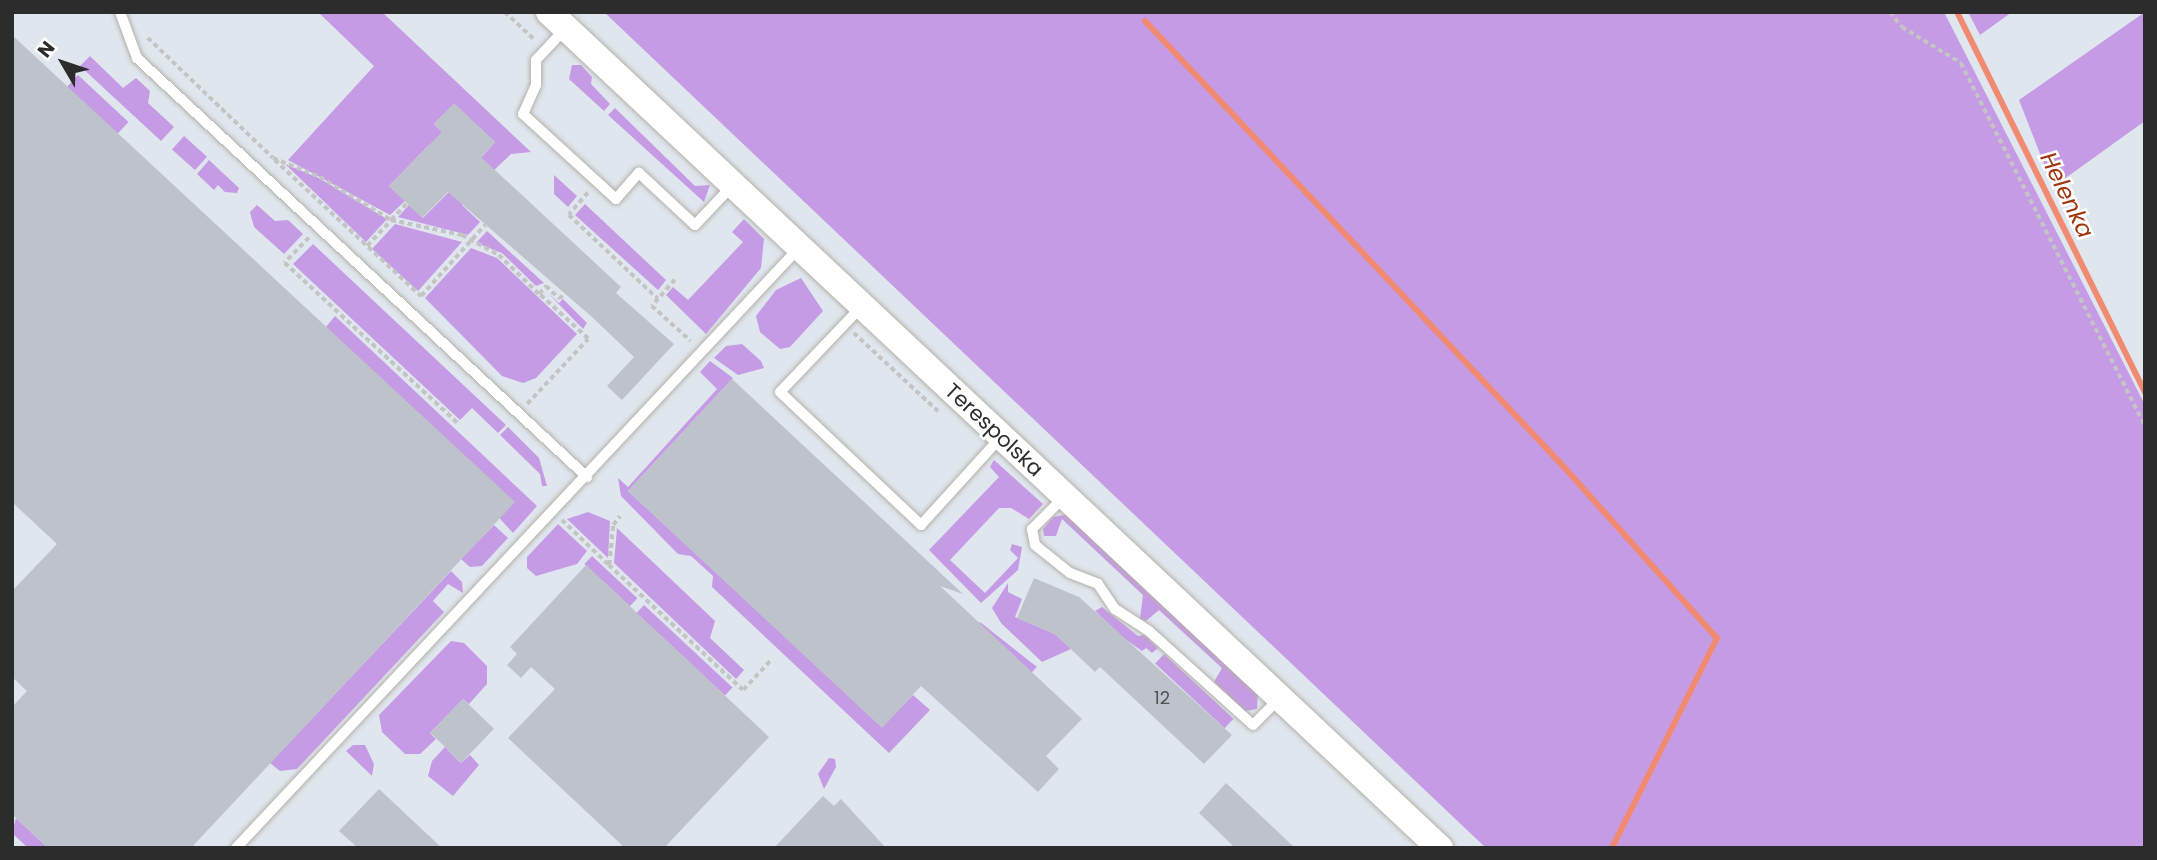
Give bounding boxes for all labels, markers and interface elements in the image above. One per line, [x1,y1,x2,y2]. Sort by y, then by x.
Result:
north arrow [28,28,98,98]
text: N [31,35,61,64]
water label: Helenka [2034,148,2100,242]
street label: Terespolska [940,378,1048,482]
house number: 12 [1154,687,1170,709]

